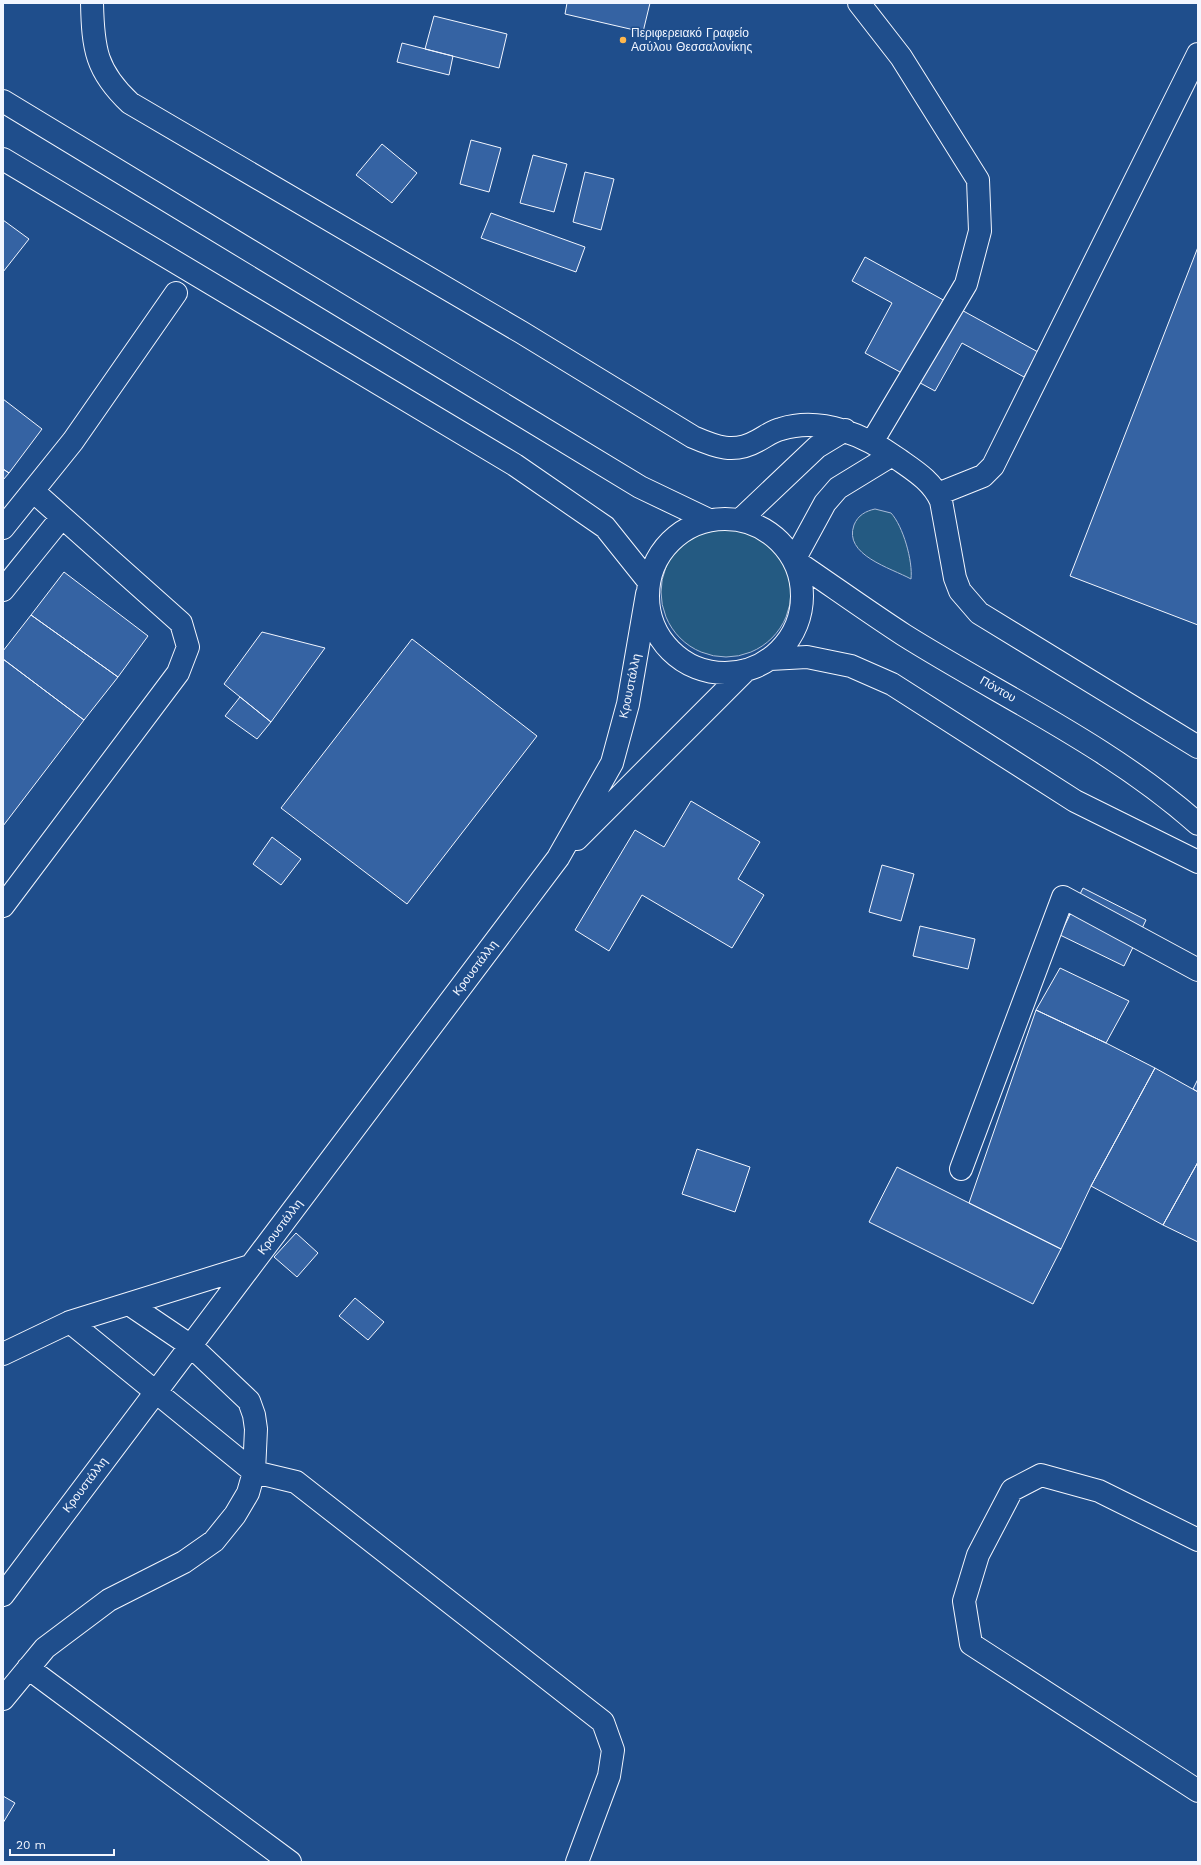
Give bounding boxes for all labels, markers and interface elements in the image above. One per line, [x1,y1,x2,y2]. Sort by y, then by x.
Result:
place label: Περιφερειακό Γραφείο Ασύλου Θεσσαλονίκης [631,26,752,54]
marker: Περιφερειακό Γραφείο Ασύλου Θεσσαλονίκης [618,35,628,45]
street label: Κρουστάλλη [616,652,644,720]
street label: Πόντου [978,673,1018,705]
street label: Κρουστάλλη [450,938,500,998]
street label: Κρουστάλλη [255,1197,305,1257]
street label: Κρουστάλλη [60,1455,110,1515]
scale bar [10,1831,114,1857]
text: 20 m [16,1838,46,1852]

